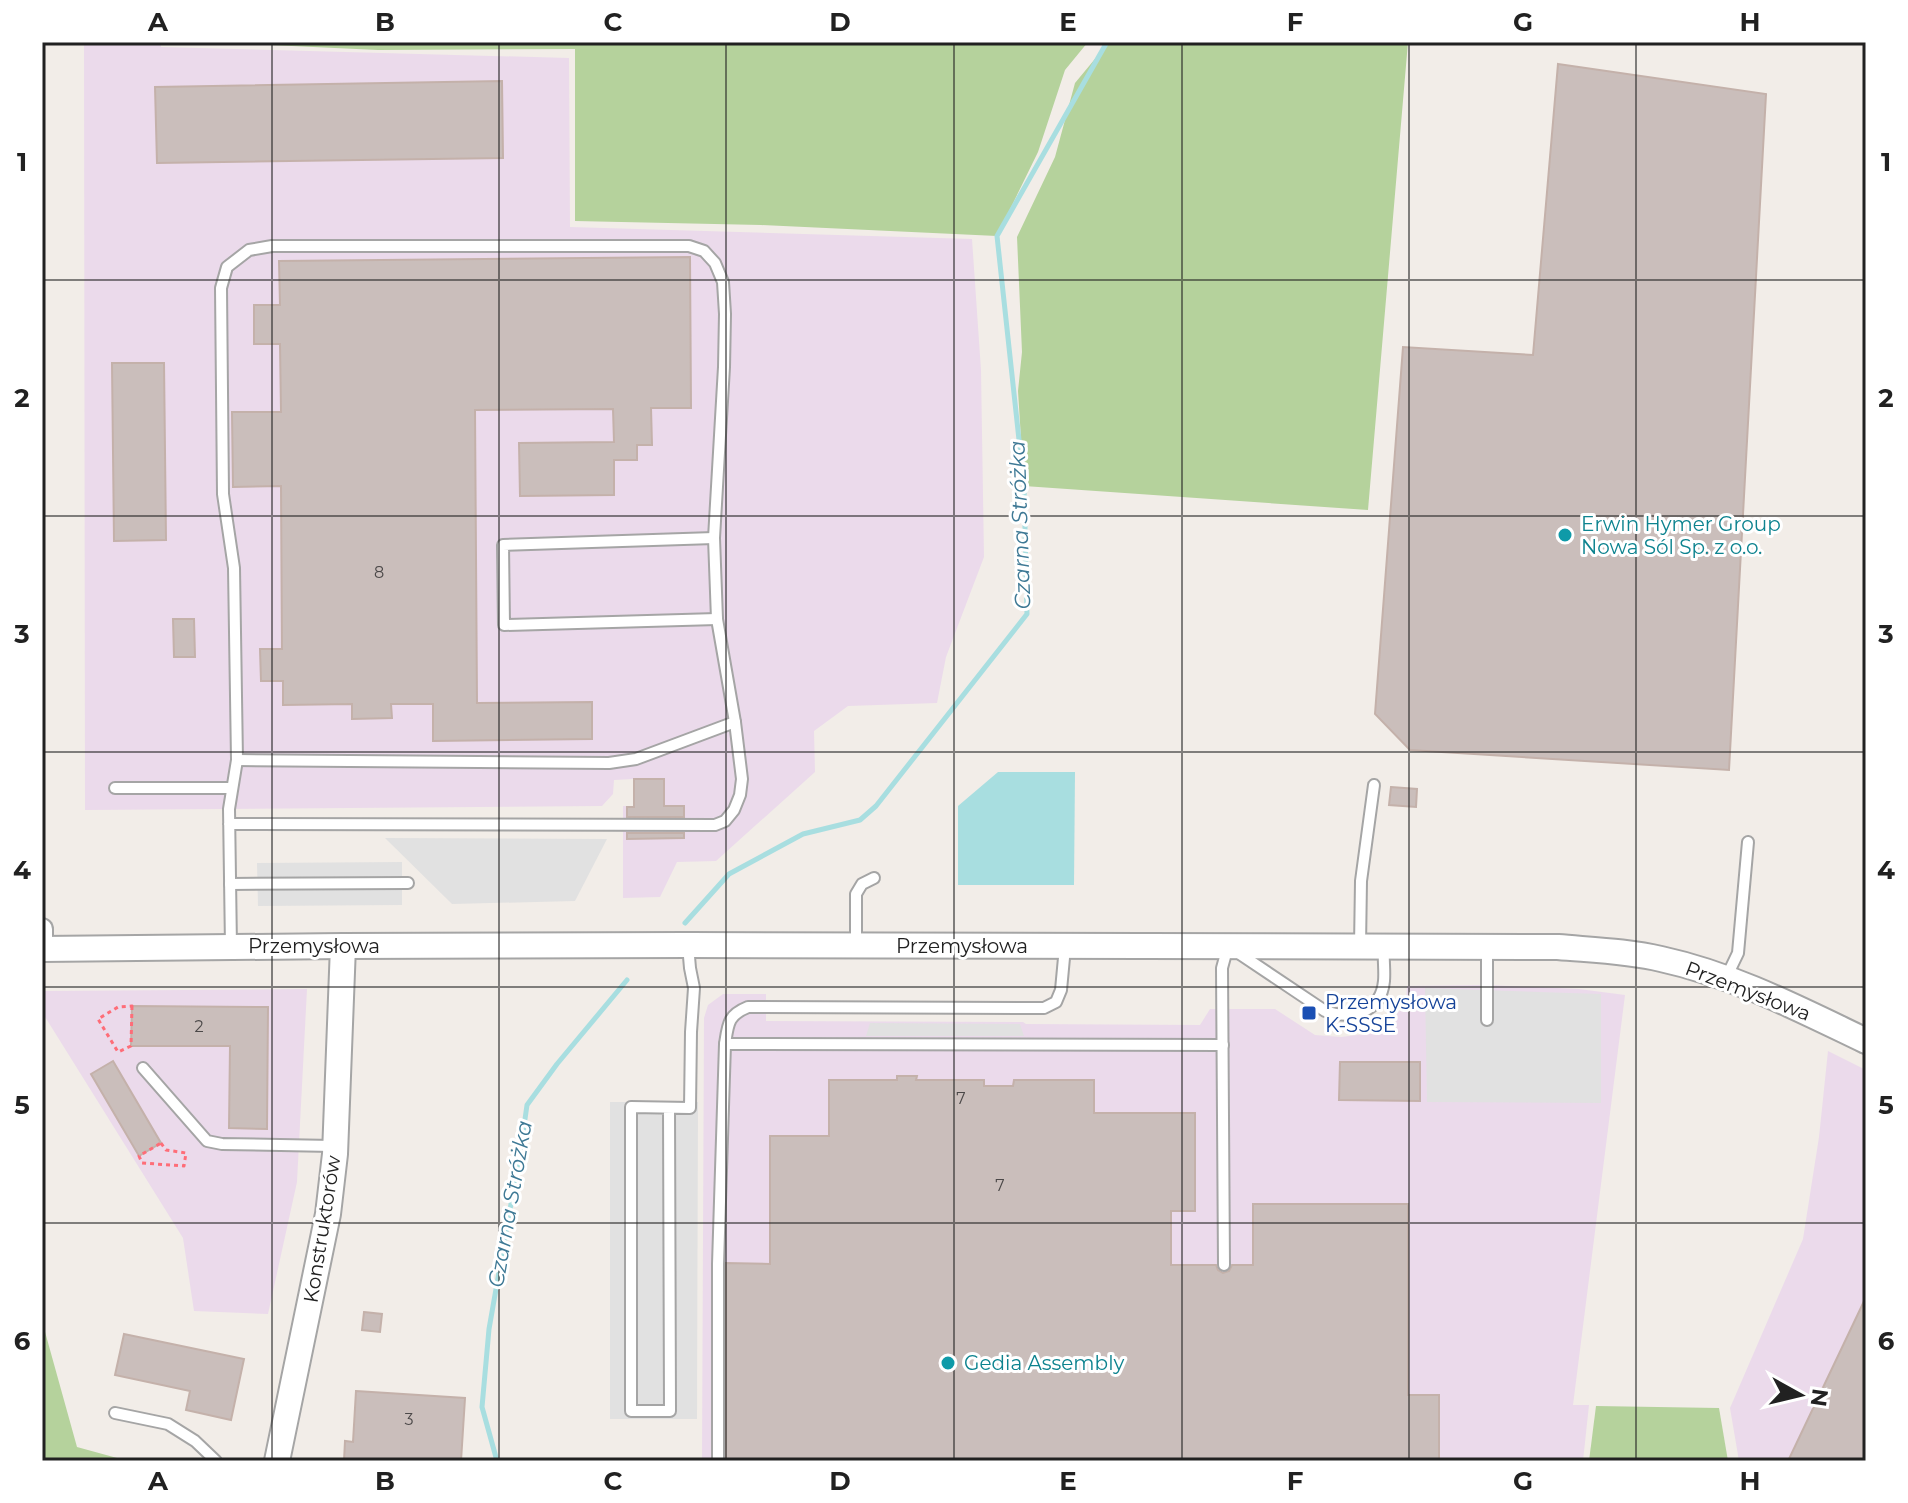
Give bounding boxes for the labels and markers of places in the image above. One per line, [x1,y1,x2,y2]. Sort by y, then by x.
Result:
place label: Erwin Hymer Group Nowa Sól Sp. z o.o. [1581,512,1781,559]
marker: Erwin Hymer Group Nowa Sól Sp. z o.o. [1556,526,1574,544]
place label: Przemysłowa K-SSSE [1325,990,1457,1037]
marker: Przemysłowa K-SSSE [1300,1004,1318,1022]
place label: Gedia Assembly [964,1351,1124,1375]
marker: Gedia Assembly [939,1354,957,1372]

